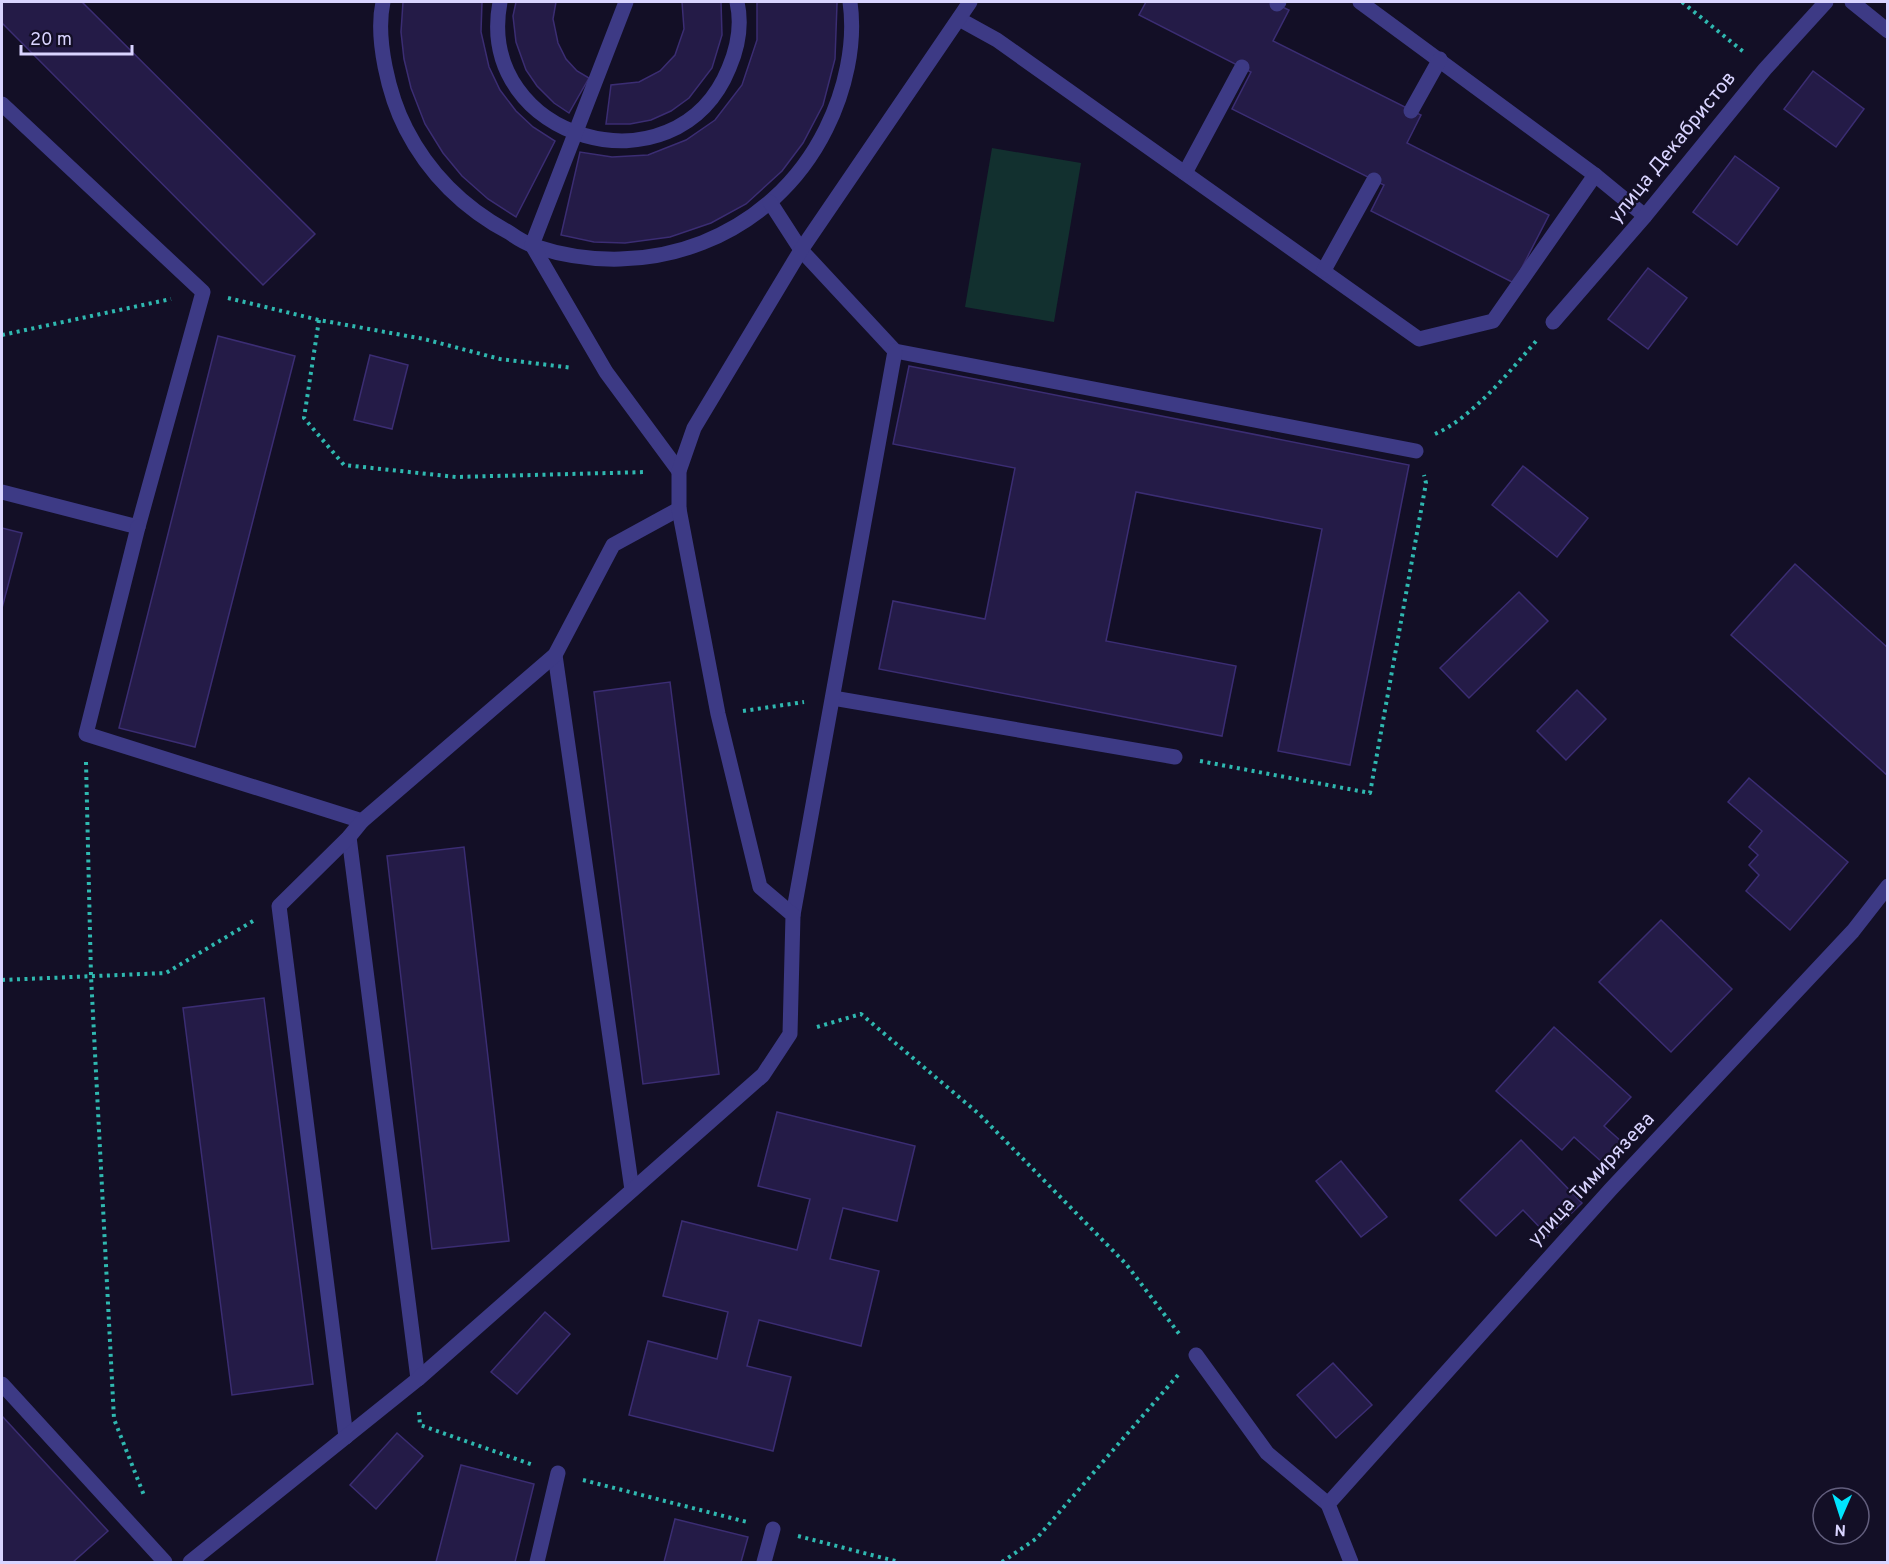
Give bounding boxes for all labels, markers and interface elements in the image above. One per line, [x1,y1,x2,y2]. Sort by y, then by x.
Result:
scale bar [21,18,132,56]
text: 20 m [30,29,72,52]
street label: улица Декабристов [1603,66,1743,230]
street label: улица Тимирязева [1523,1107,1661,1253]
north arrow [1811,1486,1871,1546]
text: N [1834,1519,1847,1539]

